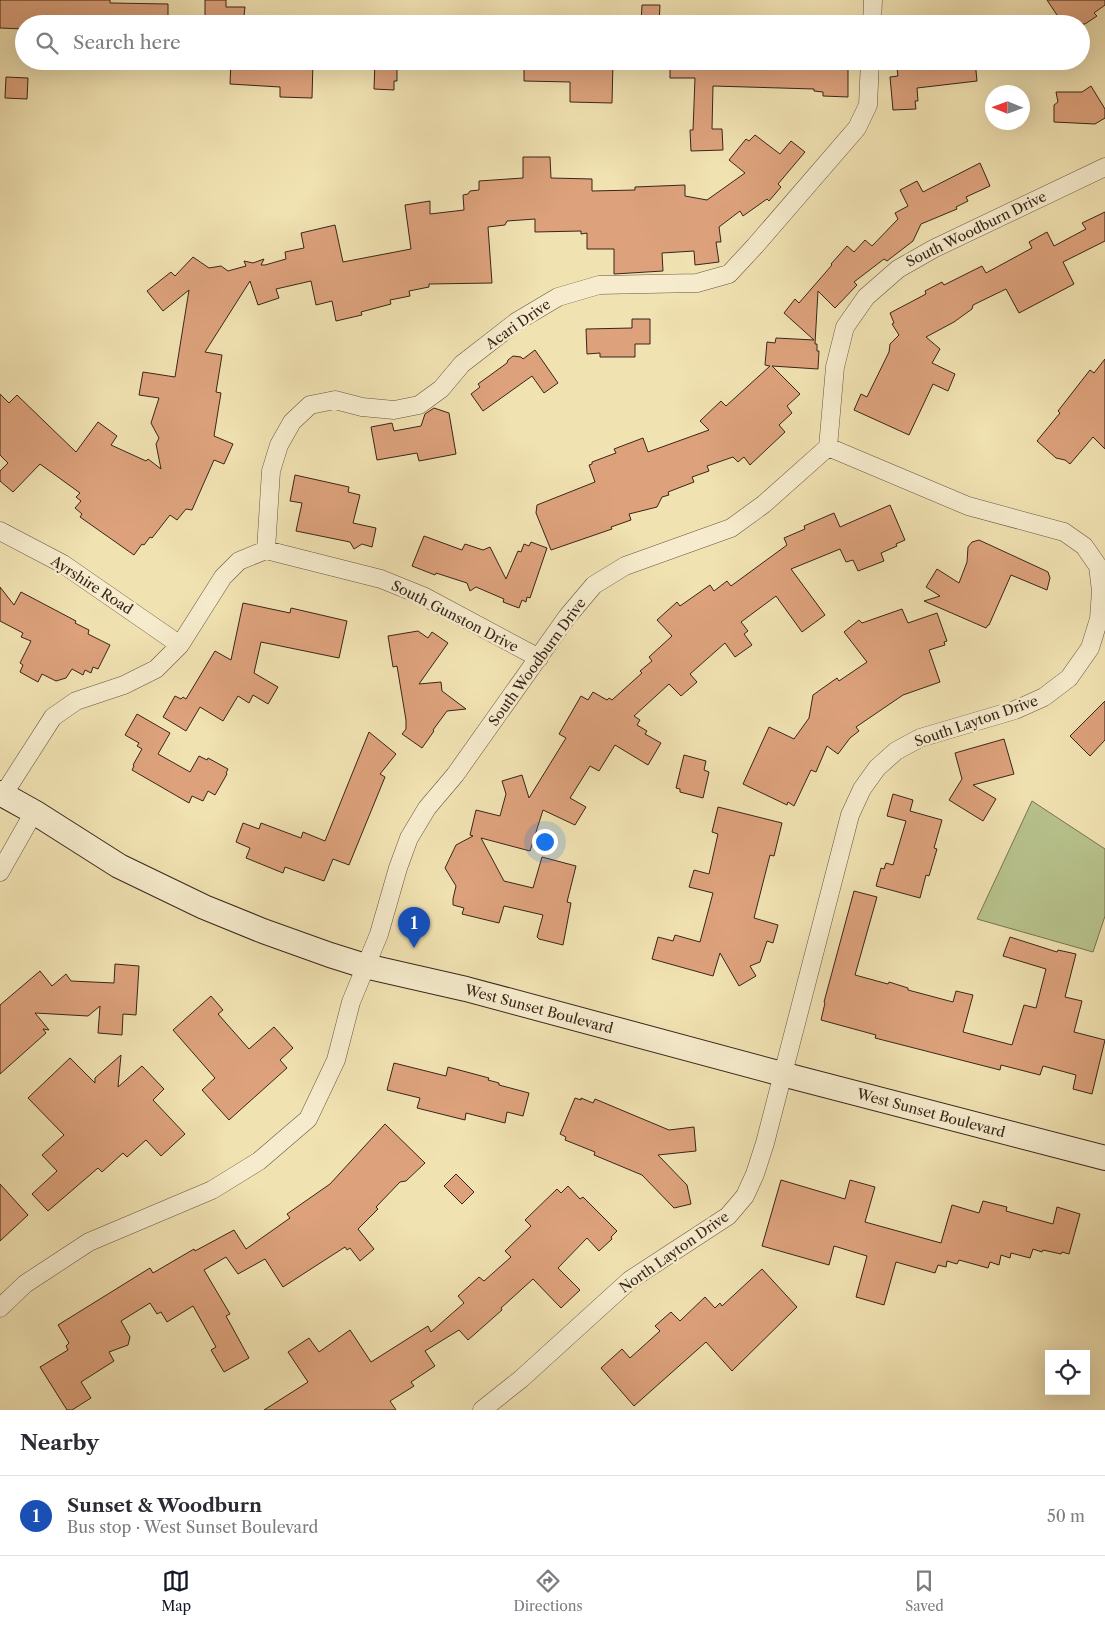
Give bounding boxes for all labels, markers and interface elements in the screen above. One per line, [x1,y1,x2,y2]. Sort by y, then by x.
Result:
search box [15,15,1090,70]
icon: search [33,29,61,57]
text: Search here [73,31,181,54]
north arrow [985,85,1030,130]
street label: South Woodburn Drive [903,187,1049,271]
street label: Acari Drive [481,295,554,354]
street label: Ayrshire Road [47,551,137,618]
street label: South Gunston Drive [388,576,522,656]
street label: South Woodburn Drive [484,594,590,730]
street label: South Layton Drive [912,691,1040,751]
your location [532,829,558,855]
pin: 1 [398,907,430,948]
street label: West Sunset Boulevard [462,980,615,1038]
street label: West Sunset Boulevard [854,1084,1007,1142]
street label: North Layton Drive [616,1207,732,1297]
map controls [1045,1350,1090,1395]
button: locate [1045,1350,1090,1395]
text: Nearby [20,1430,99,1455]
text: Sunset & Woodburn [67,1494,262,1517]
text: 1 [32,1506,40,1526]
text: 50 m [1047,1506,1085,1526]
text: Bus stop · West Sunset Boulevard [67,1517,318,1537]
tab: Map [161,1567,191,1615]
tab: Directions [513,1567,583,1615]
tab: Saved [905,1567,944,1615]

